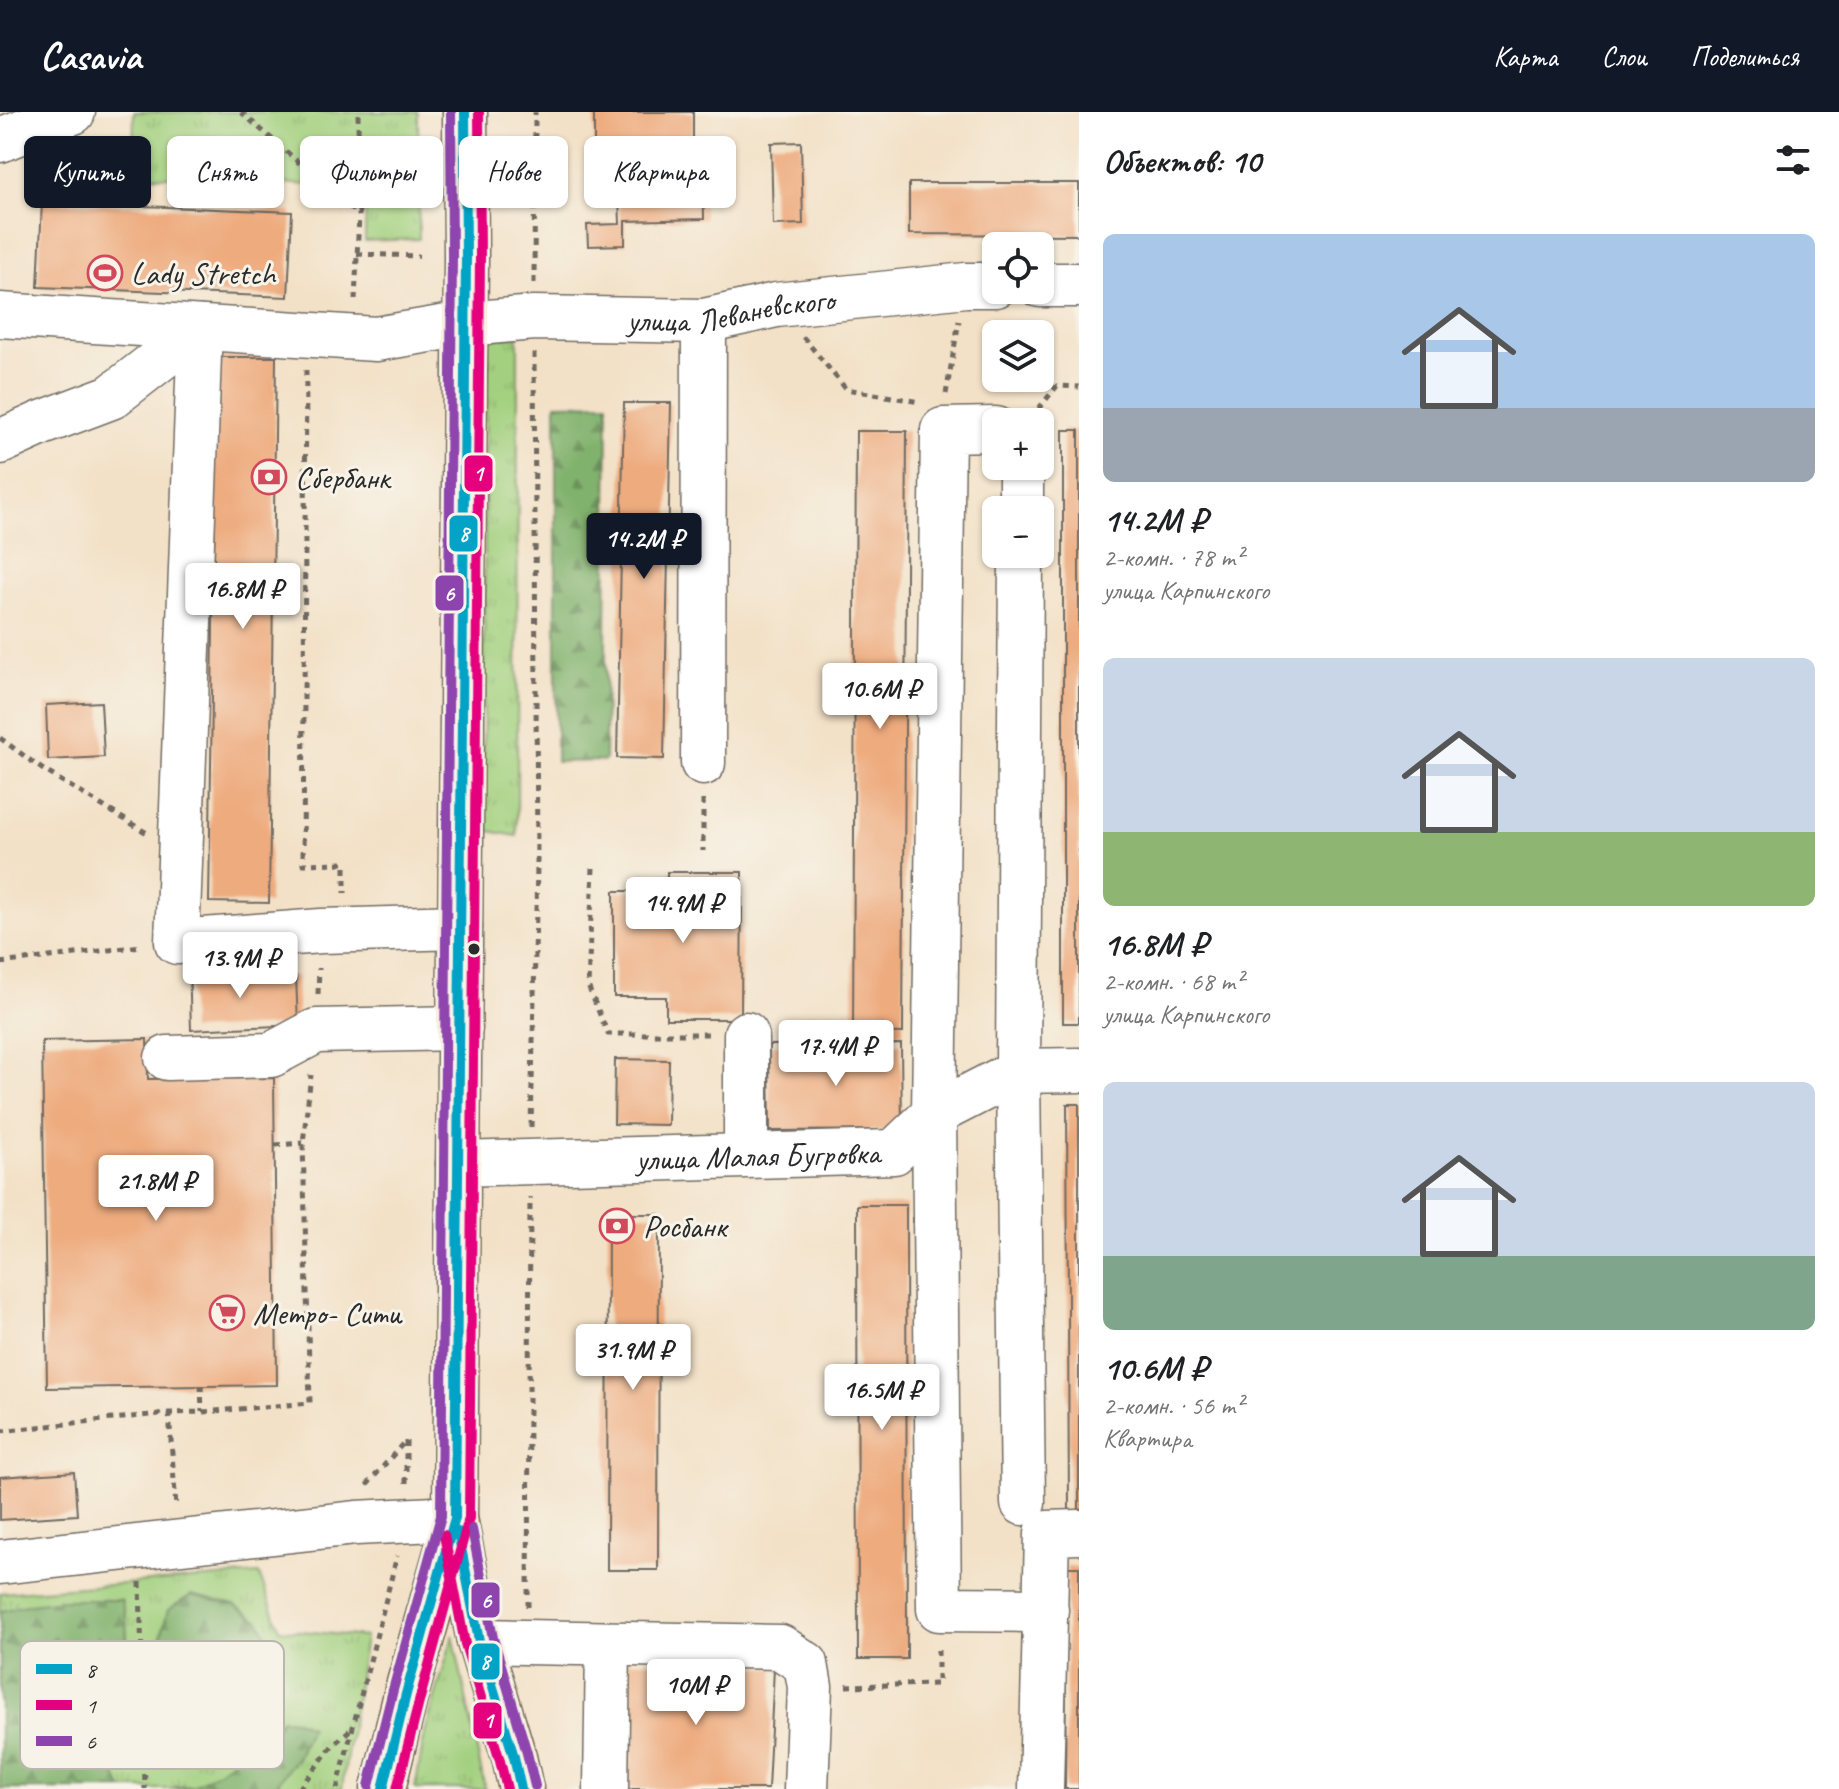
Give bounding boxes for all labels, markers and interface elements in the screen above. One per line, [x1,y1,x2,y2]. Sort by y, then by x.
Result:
text: Casavia [40,33,141,80]
text: Карта [1494,39,1558,74]
text: Слои [1602,39,1647,74]
text: Поделиться [1691,39,1799,74]
chip: Купить [24,136,151,208]
chip: Снять [167,136,284,208]
chip: Фильтры [300,136,443,208]
chip: Новое [459,136,568,208]
chip: Квартира [584,136,736,208]
icon: filters [1771,138,1815,182]
text: Объектов: 10 [1103,139,1261,182]
map controls [982,232,1054,568]
button: locate [982,232,1054,304]
place label: Lady Stretch [131,253,277,294]
sports icon: Lady Stretch [86,254,124,292]
street label: улица Леваневского [625,278,840,343]
icon: home [1387,286,1531,430]
button: layers [982,320,1054,392]
button: + [982,408,1054,480]
line badge: 1 [463,454,494,493]
place label: Сбербанк [295,457,392,498]
bank icon: Сбербанк [250,458,288,496]
text: 1 [473,460,485,488]
button: − [982,496,1054,568]
text: 14.2M ₽ [1103,498,1206,541]
pin: 14.2M ₽ [570,513,718,581]
line badge: 8 [448,514,479,553]
text: 8 [459,520,472,548]
text: 14.2M ₽ [605,522,683,555]
text: 2-комн. · 78 m² [1103,541,1243,574]
pin: 16.8M ₽ [169,563,317,631]
text: 16.8M ₽ [203,572,283,605]
line badge: 6 [434,574,465,612]
text: улица Карпинского [1103,574,1269,607]
text: 6 [444,580,456,608]
pin: 10.6M ₽ [806,663,954,731]
text: 10.6M ₽ [840,672,920,705]
icon: home [1387,710,1531,854]
pin: 14.9M ₽ [609,877,757,945]
text: 14.9M ₽ [644,886,722,919]
text: 16.8M ₽ [1103,922,1207,965]
pin: 13.9M ₽ [166,932,314,1000]
text: 13.9M ₽ [201,941,279,974]
unlabelled marker [466,941,482,957]
text: 2-комн. · 68 m² [1103,965,1243,998]
text: улица Карпинского [1103,998,1269,1031]
pin: 17.4M ₽ [762,1020,910,1088]
text: 17.4M ₽ [797,1029,875,1062]
street label: улица Малая Бугровка [633,1132,883,1180]
icon: home [1387,1134,1531,1278]
pin: 21.8M ₽ [82,1155,230,1223]
text: 21.8M ₽ [117,1164,195,1197]
place label: Росбанк [643,1206,730,1247]
bank icon: Росбанк [598,1207,636,1245]
place label: Метро- Сити [253,1293,403,1334]
supermarket icon: Метро- Сити [208,1294,246,1332]
pin: 31.9M ₽ [559,1324,707,1392]
text: 31.9M ₽ [594,1333,672,1366]
text: 10.6M ₽ [1103,1346,1207,1389]
pin: 16.5M ₽ [808,1364,956,1432]
text: 16.5M ₽ [842,1373,922,1406]
text: 2-комн. · 56 m² [1103,1389,1243,1422]
text: Квартира [1103,1422,1192,1455]
line badge: 6 [470,1581,501,1619]
text: 6 [481,1587,493,1615]
legend [20,1641,284,1769]
line badge: 8 [470,1642,501,1681]
text: 8 [480,1648,493,1676]
text: 8 [86,1656,98,1684]
pin: 10M ₽ [640,1659,752,1727]
text: 10M ₽ [665,1668,727,1701]
text: 1 [86,1692,97,1720]
line badge: 1 [472,1701,503,1740]
text: 1 [483,1707,495,1735]
text: 6 [86,1728,97,1756]

